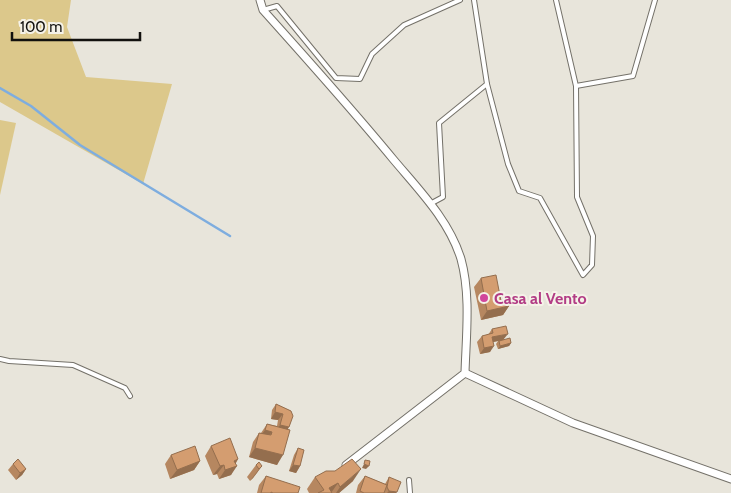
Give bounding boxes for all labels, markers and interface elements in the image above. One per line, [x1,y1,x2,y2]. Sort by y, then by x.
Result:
scale bar [12,10,140,42]
text: 100 m [20,18,62,36]
place label: Casa al Vento [494,289,587,308]
marker: Casa al Vento [478,292,490,304]

